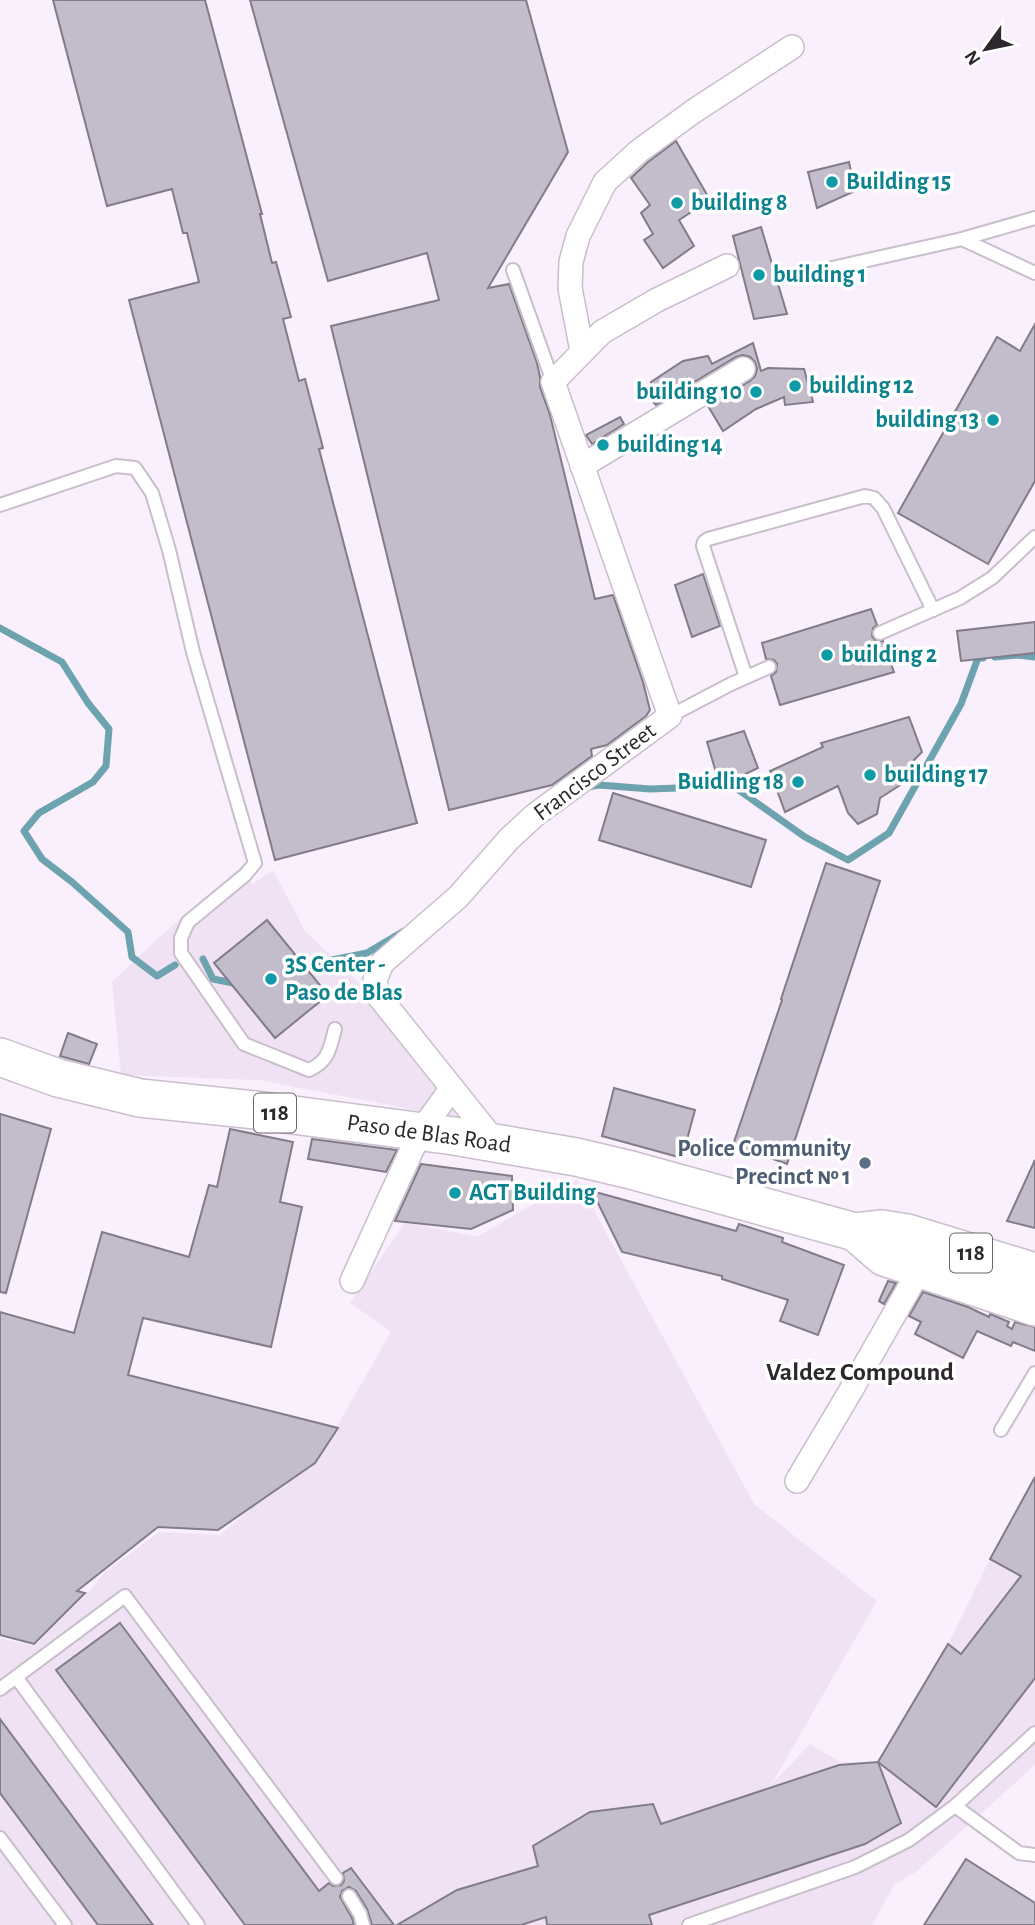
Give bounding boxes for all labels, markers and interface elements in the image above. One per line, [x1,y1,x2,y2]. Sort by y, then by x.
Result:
north arrow [951,14,1021,84]
text: N [961,47,985,68]
place label: Building 15 [846,170,951,194]
marker: Building 15 [824,174,840,190]
place label: building 8 [691,191,788,215]
marker: building 8 [669,195,685,211]
place label: building 1 [773,263,867,287]
marker: building 1 [751,267,767,283]
place label: building 12 [809,374,914,398]
marker: building 12 [787,378,803,394]
place label: building 10 [636,380,742,404]
marker: building 10 [748,384,764,400]
place label: building 13 [875,408,979,432]
marker: building 13 [985,412,1001,428]
place label: building 14 [617,433,723,457]
marker: building 14 [595,437,611,453]
place label: building 2 [841,643,937,667]
marker: building 2 [819,647,835,663]
street label: Francisco Street [530,718,661,825]
place label: building 17 [884,763,988,787]
marker: building 17 [862,767,878,783]
place label: Buidling 18 [677,770,784,794]
marker: Buidling 18 [790,774,806,790]
place label: 3S Center - Paso de Blas [285,953,403,1005]
marker: 3S Center - Paso de Blas [263,971,279,987]
road number: 118 [254,1094,296,1132]
street label: Paso de Blas Road [345,1111,513,1157]
place label: Police Community Precinct № 1 [677,1137,851,1189]
marker: Police Community Precinct № 1 [857,1155,873,1171]
place label: AGT Building [469,1181,597,1205]
marker: AGT Building [447,1185,463,1201]
road number: 118 [950,1234,992,1272]
district label: Valdez Compound [766,1359,954,1385]

